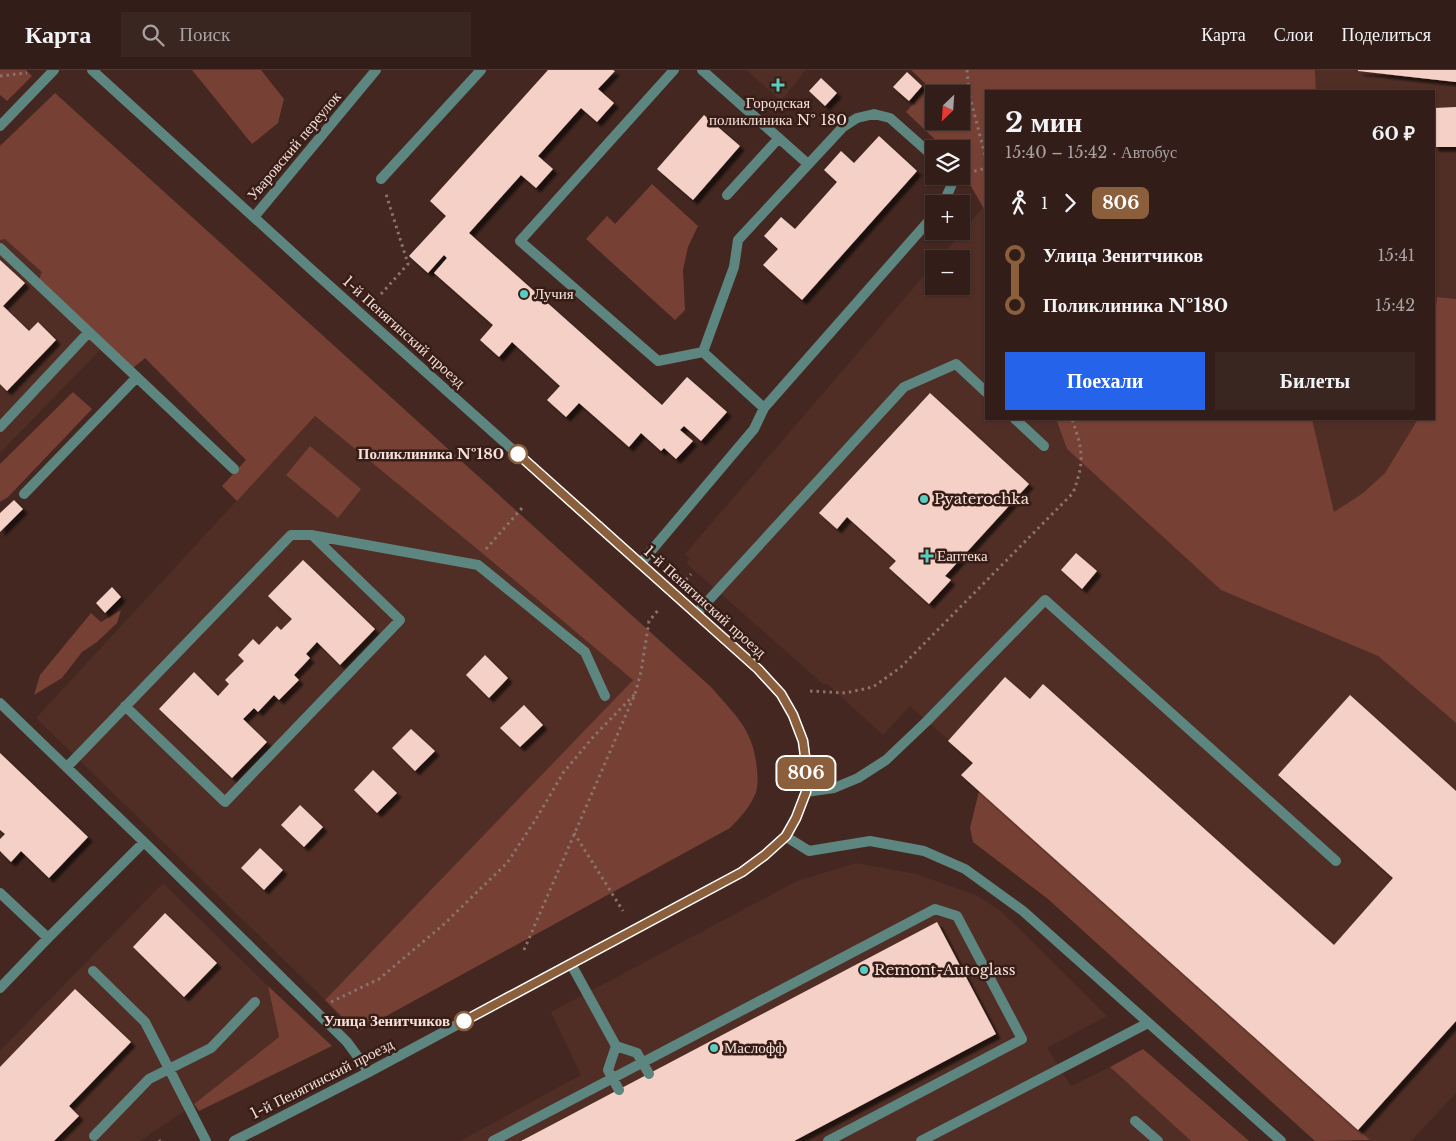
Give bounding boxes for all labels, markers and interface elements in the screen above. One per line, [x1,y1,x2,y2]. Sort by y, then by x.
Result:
search box [121,12,471,57]
text: Карта [25,20,91,49]
icon: search [139,21,167,49]
text: Поиск [179,23,230,46]
text: Карта [1201,24,1246,46]
text: Слои [1274,24,1313,46]
text: Поделиться [1341,24,1431,46]
marker: Городская поликлиника № 180 [771,78,785,92]
north arrow [925,85,970,130]
map controls [925,85,970,295]
street label: Уваровский переулок [243,87,345,204]
place label: Городская поликлиника № 180 [709,93,847,129]
text: 2 мин [1005,105,1082,140]
text: 60 ₽ [1372,122,1415,145]
button: layers [925,140,970,185]
text: 15:40 – 15:42 · Автобус [1005,142,1177,162]
icon: walk [1005,189,1033,217]
icon: forward [1056,189,1084,217]
text: 806 [1102,192,1139,214]
text: 1 [1041,193,1048,213]
button: + [925,195,970,240]
text: Улица Зенитчиков [1043,244,1203,267]
text: 15:41 [1378,245,1415,265]
button: − [925,250,970,295]
street label: 1-й Пенягинский проезд [339,272,470,392]
place label: Лучия [534,284,574,303]
marker: Лучия [518,288,530,300]
text: Поликлиника №180 [1043,294,1228,317]
text: 15:42 [1375,295,1415,315]
button: Поехали [1005,352,1205,410]
button: Билеты [1215,352,1415,410]
place label: Поликлиника №180 [358,444,504,463]
marker: Поликлиника №180 [508,444,528,464]
place label: Pyaterochka [934,489,1030,508]
marker: Pyaterochka [918,493,930,505]
street label: 1-й Пенягинский проезд [640,542,771,662]
place label: Еаптека [937,546,988,565]
marker: Еаптека [921,550,933,562]
line badge: 806 [777,757,835,789]
text: 806 [787,762,825,784]
place label: Remont-Autoglass [874,960,1016,979]
marker: Remont-Autoglass [858,964,870,976]
place label: Улица Зенитчиков [323,1011,450,1030]
marker: Улица Зенитчиков [454,1011,474,1031]
street label: 1-й Пенягинский проезд [247,1034,397,1123]
place label: Маслофф [724,1038,785,1057]
marker: Маслофф [708,1042,720,1054]

